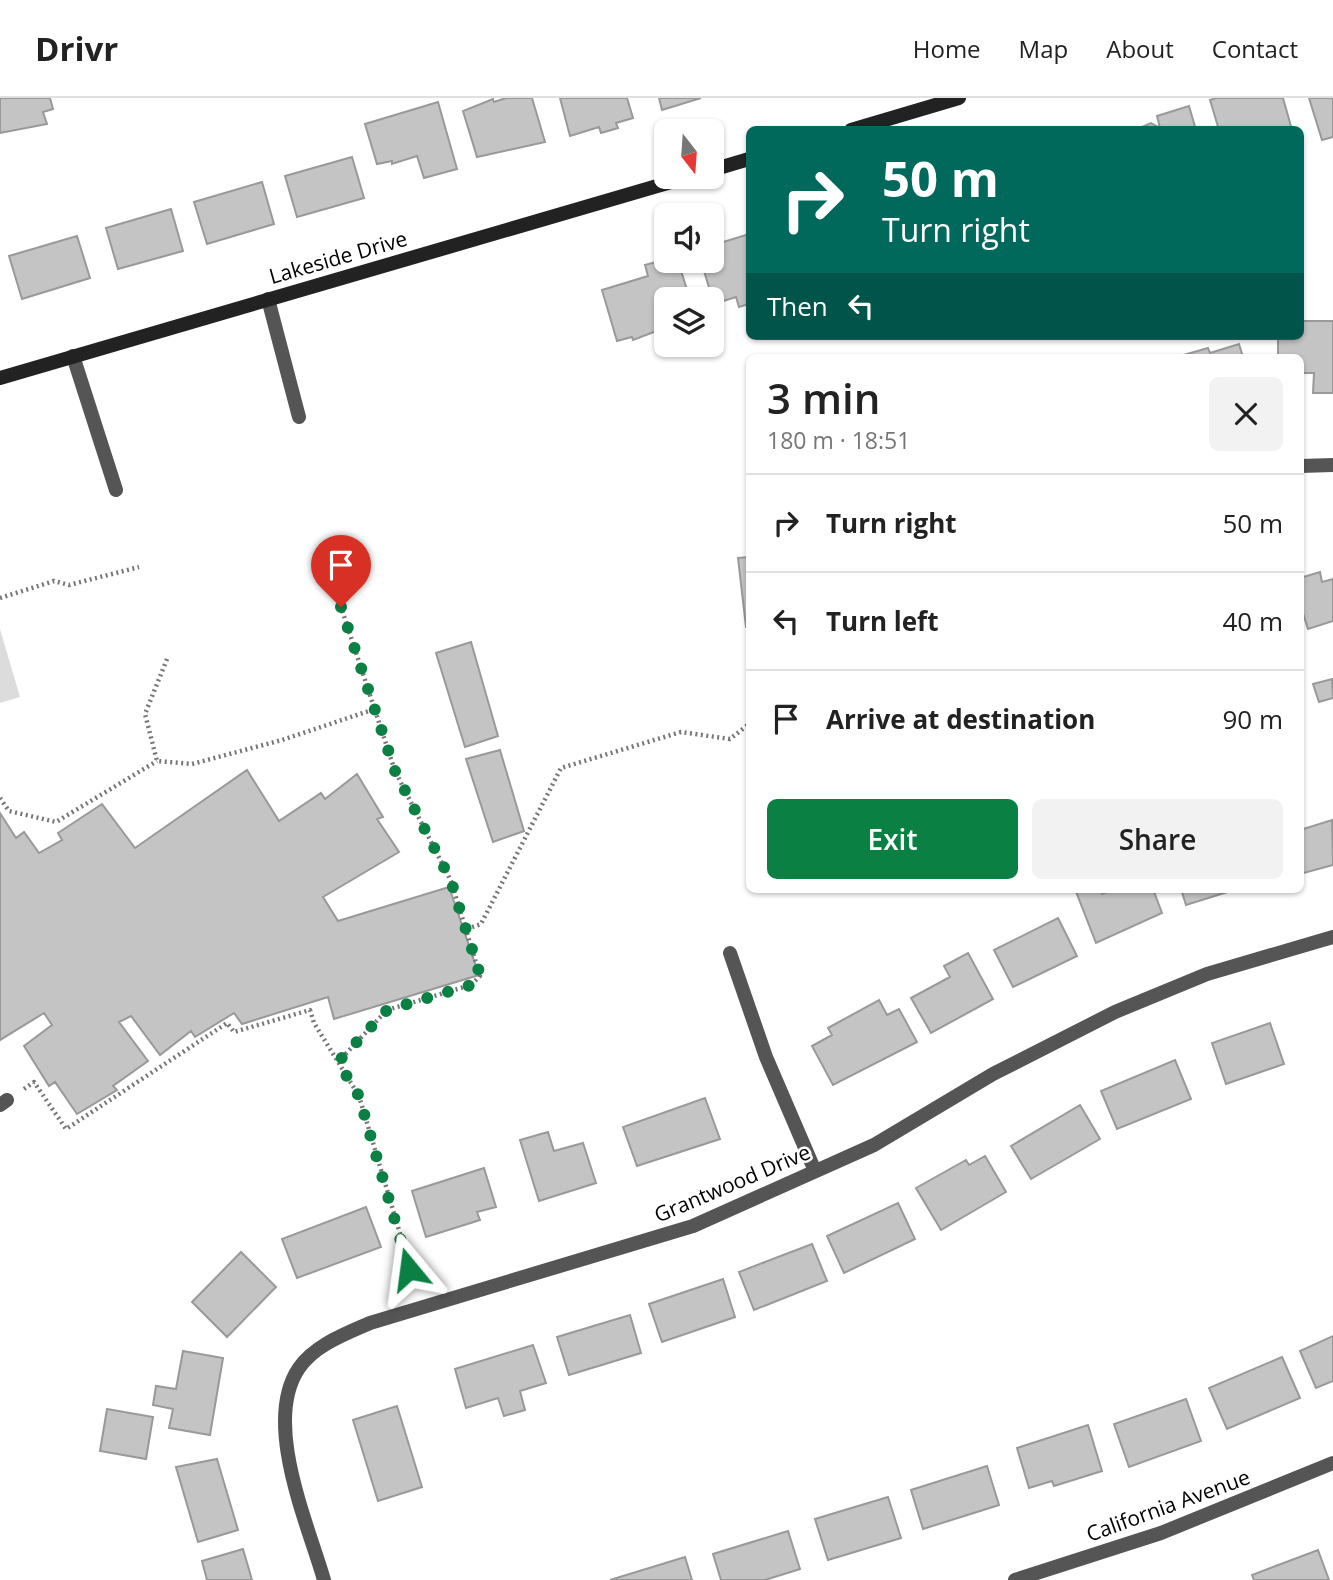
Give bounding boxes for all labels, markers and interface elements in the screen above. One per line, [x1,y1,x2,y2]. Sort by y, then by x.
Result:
text: Drivr [35,26,118,71]
text: Home [913,32,981,65]
text: Map [1019,32,1068,65]
text: About [1106,32,1174,65]
text: Contact [1212,32,1298,65]
north arrow [654,119,724,189]
map controls [654,119,724,357]
text: 50 m [882,145,999,211]
icon: right [767,154,858,245]
button: sound [654,203,724,273]
text: Turn right [882,208,1030,251]
street label: Lakeside Drive [266,224,410,290]
button: layers [654,287,724,357]
icon: left [842,287,880,325]
text: Then [767,288,828,324]
text: 3 min [767,369,880,426]
button: close [1209,377,1283,451]
text: 180 m · 18:51 [767,424,910,456]
icon: right [767,504,805,542]
text: Turn right [826,505,957,541]
text: 50 m [1222,505,1283,541]
pin [311,535,371,607]
icon: arrive [322,546,360,584]
icon: left [767,602,805,640]
text: Turn left [826,603,938,639]
text: 40 m [1222,603,1283,639]
icon: arrive [767,700,805,738]
text: Arrive at destination [826,701,1095,737]
text: 90 m [1222,701,1283,737]
button: Exit [767,799,1018,879]
button: Share [1032,799,1283,879]
street label: Grantwood Drive [650,1137,814,1229]
position arrow [372,1232,446,1306]
street label: California Avenue [1082,1462,1254,1548]

